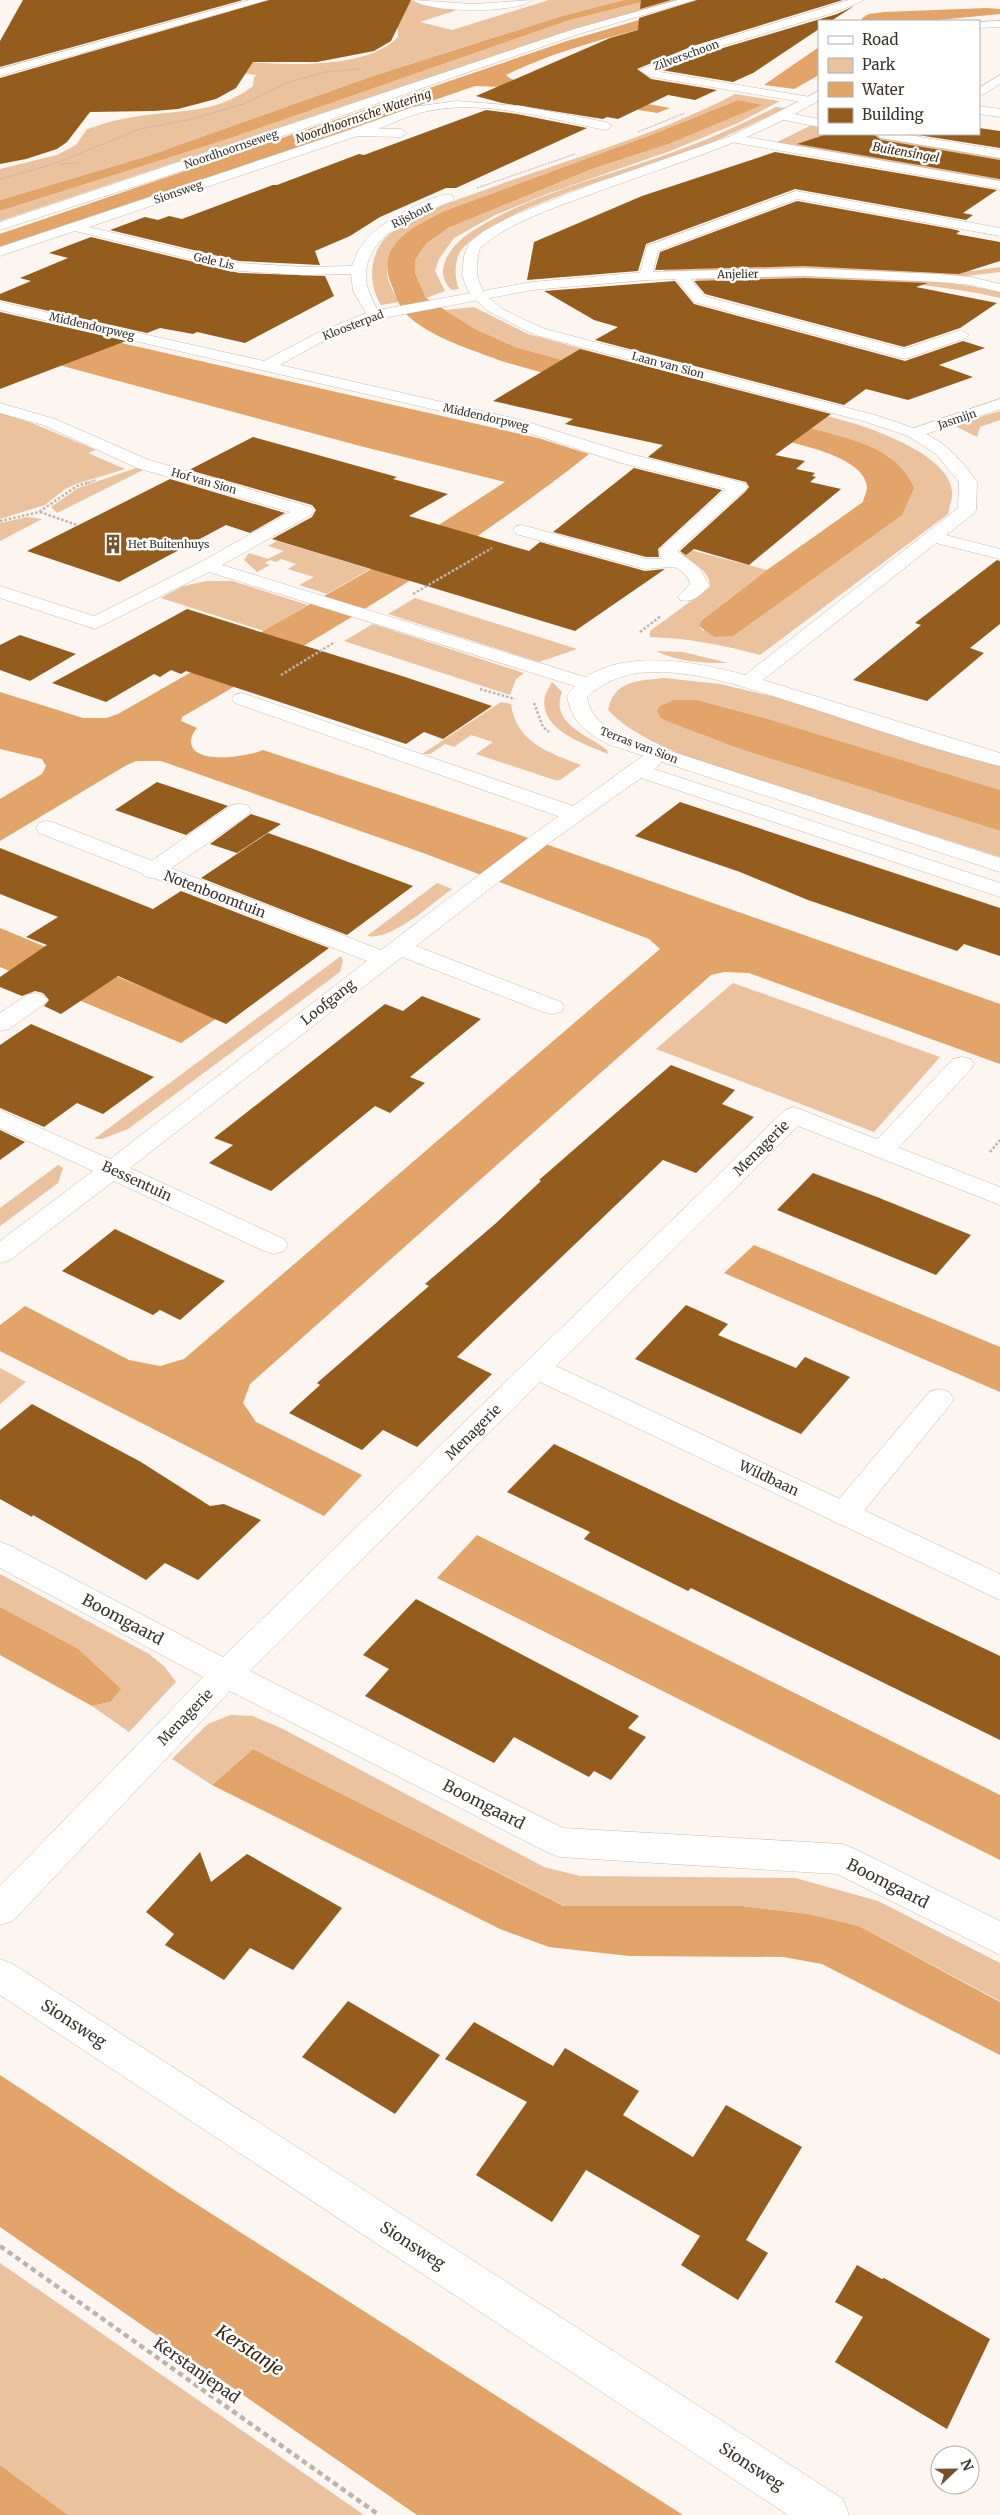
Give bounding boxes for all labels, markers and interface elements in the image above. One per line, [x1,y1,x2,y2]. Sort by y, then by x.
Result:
legend [818,20,980,135]
text: Road [862,30,898,49]
street label: Zilverschoon [651,36,721,73]
text: Park [862,55,896,74]
text: Water [861,80,905,99]
water label: Noordhoornsche Watering [293,86,433,146]
text: Building [862,105,924,124]
street label: Noordhoornseweg [182,126,280,172]
water label: Buitensingel [872,139,941,165]
street label: Sionsweg [152,177,205,207]
street label: Rijshout [389,198,435,231]
street label: Gele Lis [192,250,236,272]
street label: Anjelier [716,267,759,281]
street label: Kloosterpad [321,307,386,343]
street label: Middendorpweg [48,309,136,343]
street label: Laan van Sion [630,349,706,382]
street label: Middendorpweg [442,400,530,434]
street label: Jasmijn [935,406,979,432]
street label: Hof van Sion [170,465,239,497]
building icon: Het Buitenhuys [102,533,124,555]
place label: Het Buitenhuys [128,537,209,551]
street label: Terras van Sion [598,724,681,767]
street label: Notenboomtuin [162,866,268,922]
street label: Loofgang [297,975,359,1029]
street label: Menagerie [729,1116,793,1180]
street label: Bessentuin [99,1157,175,1205]
street label: Menagerie [441,1400,505,1464]
street label: Wildbaan [735,1456,802,1500]
street label: Boomgaard [79,1589,167,1649]
street label: Menagerie [154,1685,216,1749]
street label: Boomgaard [440,1775,529,1833]
street label: Boomgaard [844,1854,933,1912]
street label: Sionsweg [38,1995,111,2052]
street label: Sionsweg [377,2217,450,2274]
water label: Kerstanje [211,2319,288,2380]
street label: Kerstanjepad [150,2333,244,2407]
street label: Sionsweg [716,2438,789,2495]
north arrow [930,2445,980,2495]
text: N [957,2457,977,2474]

